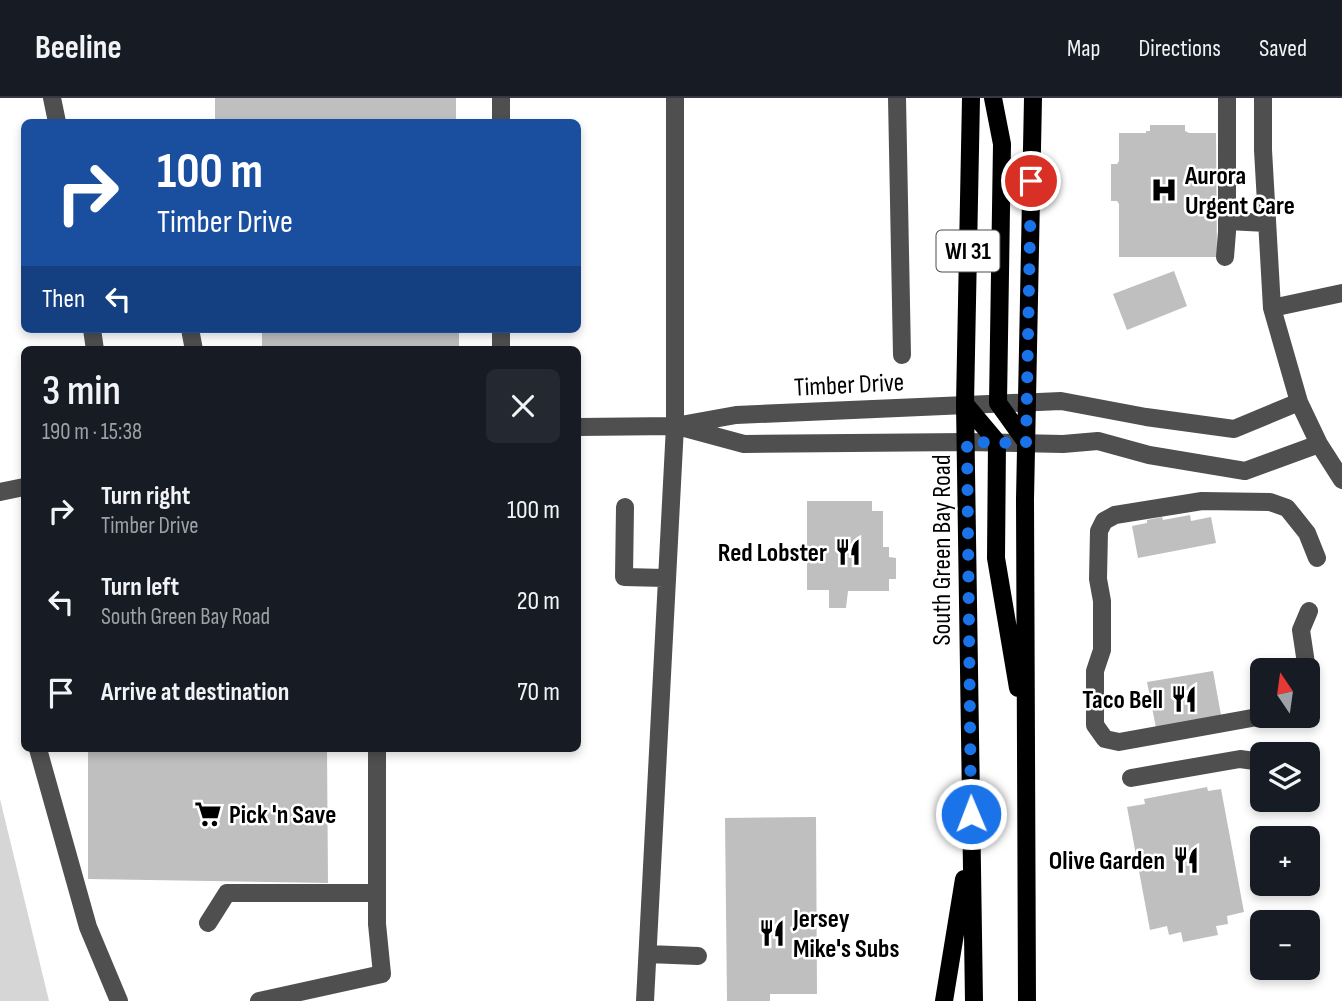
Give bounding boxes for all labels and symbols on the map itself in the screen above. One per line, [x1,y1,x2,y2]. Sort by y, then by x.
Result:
pin [1001,151,1061,211]
place label: Aurora Urgent Care [1184,161,1295,222]
hospital icon: Aurora Urgent Care [1149,175,1179,205]
road number: WI 31 [936,230,1000,272]
street label: Timber Drive [793,367,905,404]
street label: South Green Bay Road [927,454,958,646]
restaurant icon: Red Lobster [833,537,863,567]
place label: Red Lobster [718,538,827,569]
north arrow [1250,658,1320,728]
restaurant icon: Taco Bell [1169,684,1199,714]
place label: Taco Bell [1082,685,1163,716]
position arrow [934,777,1008,851]
supermarket icon: Pick 'n Save [193,799,223,829]
place label: Pick 'n Save [229,800,336,831]
restaurant icon: Olive Garden [1171,845,1201,875]
place label: Olive Garden [1049,846,1165,877]
place label: Jersey Mike's Subs [792,904,899,965]
restaurant icon: Jersey Mike's Subs [757,918,787,948]

